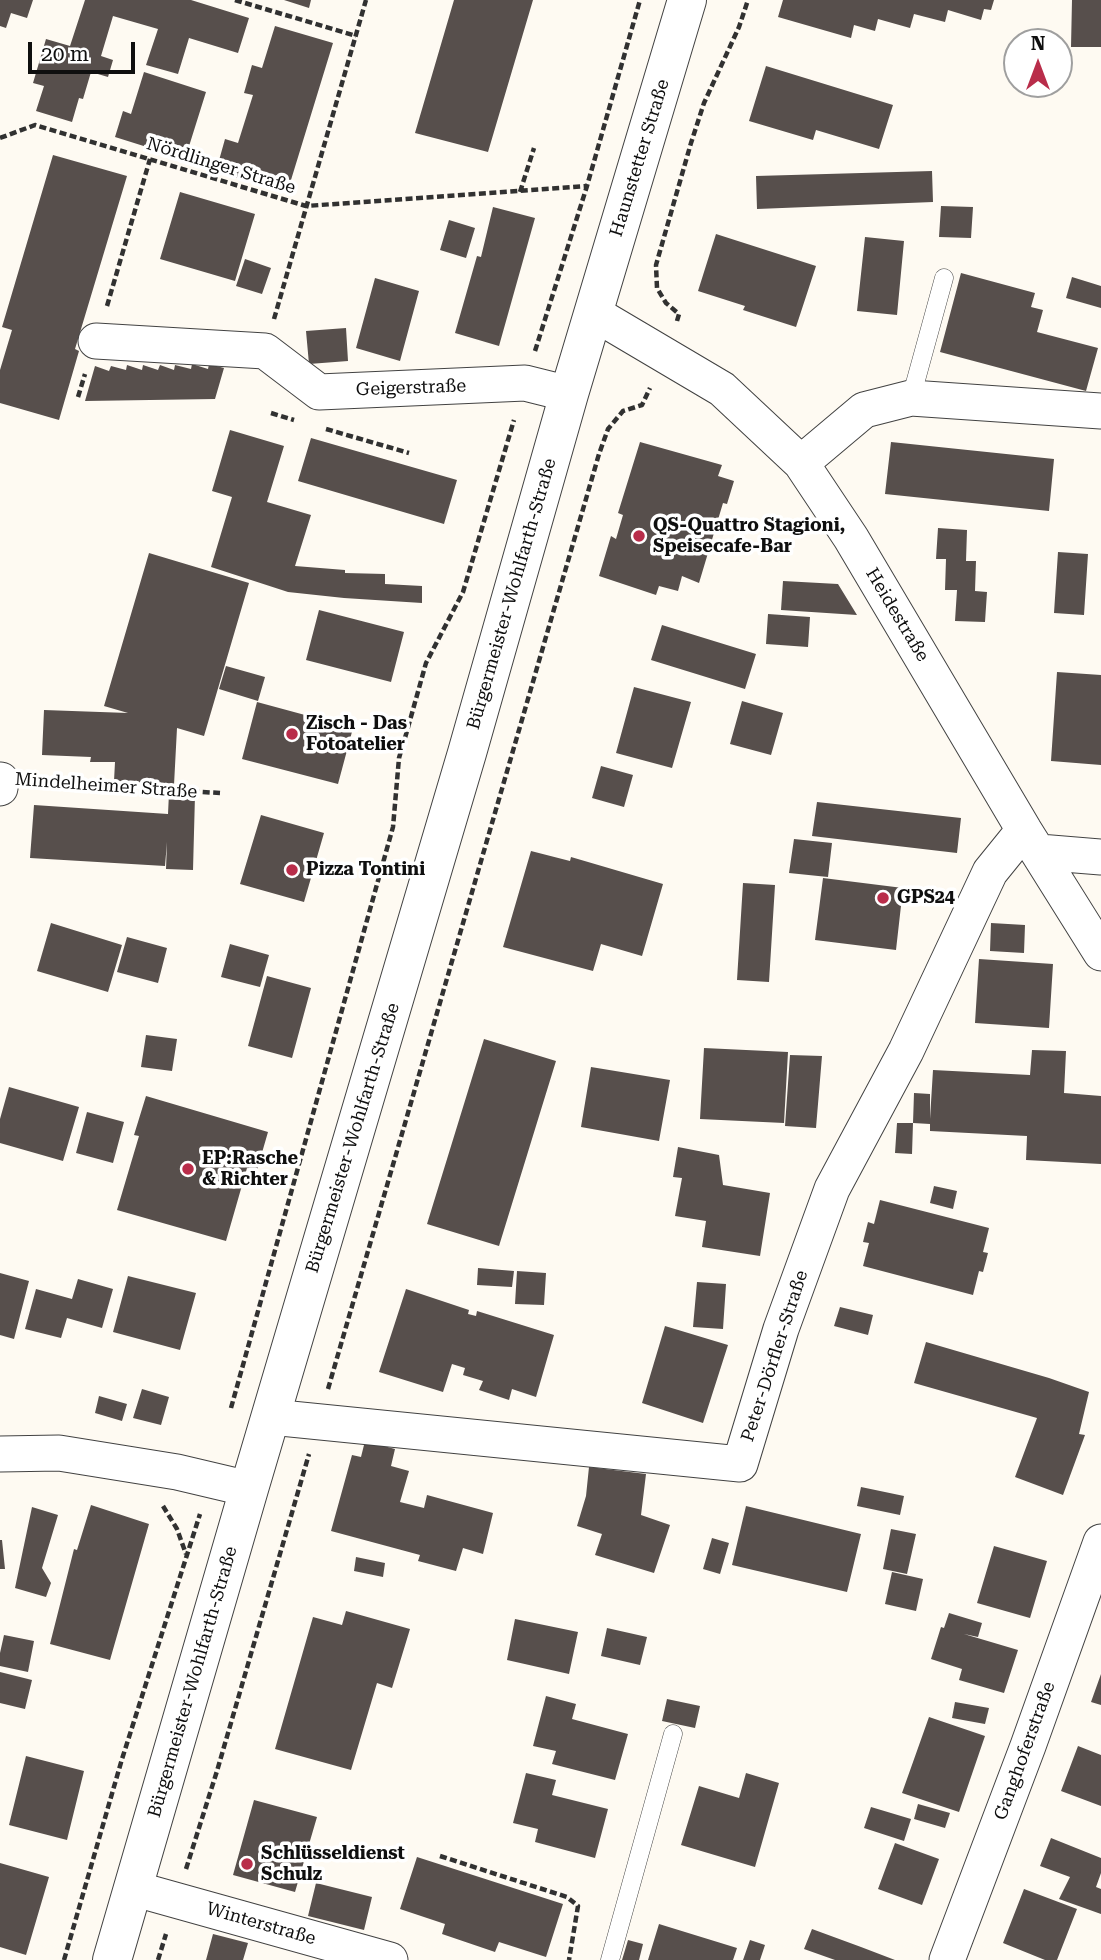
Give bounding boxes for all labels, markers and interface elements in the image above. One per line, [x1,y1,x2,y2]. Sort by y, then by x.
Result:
scale bar [32,28,138,72]
north arrow [1003,28,1073,98]
text: N [1031,32,1045,55]
text: 20 m [41,42,89,66]
street label: Haunstetter Straße [606,77,674,239]
street label: Nördlinger Straße [144,133,298,199]
street label: Geigerstraße [355,375,467,401]
street label: Bürgermeister-Wohlfarth-Straße [463,456,561,732]
place label: QS-Quattro Stagioni, Speisecafe-Bar [653,515,845,558]
marker: QS-Quattro Stagioni, Speisecafe-Bar [631,528,647,544]
street label: Heidestraße [861,564,933,666]
place label: Zisch - Das Fotoatelier [306,713,407,756]
marker: Zisch - Das Fotoatelier [284,726,300,742]
street label: Mindelheimer Straße [14,769,198,803]
place label: Pizza Tontini [306,859,425,881]
marker: Pizza Tontini [284,862,300,878]
place label: GPS24 [897,887,955,909]
marker: GPS24 [875,890,891,906]
street label: Bürgermeister-Wohlfarth-Straße [302,1000,404,1276]
place label: EP:Rasche & Richter [202,1148,298,1190]
marker: EP:Rasche & Richter [180,1161,196,1177]
street label: Peter-Dörfler-Straße [737,1268,813,1444]
street label: Bürgermeister-Wohlfarth-Straße [144,1544,242,1820]
street label: Ganghoferstraße [990,1679,1060,1823]
place label: Schlüsseldienst Schulz [261,1843,405,1885]
marker: Schlüsseldienst Schulz [239,1856,255,1872]
street label: Winterstraße [204,1898,318,1950]

